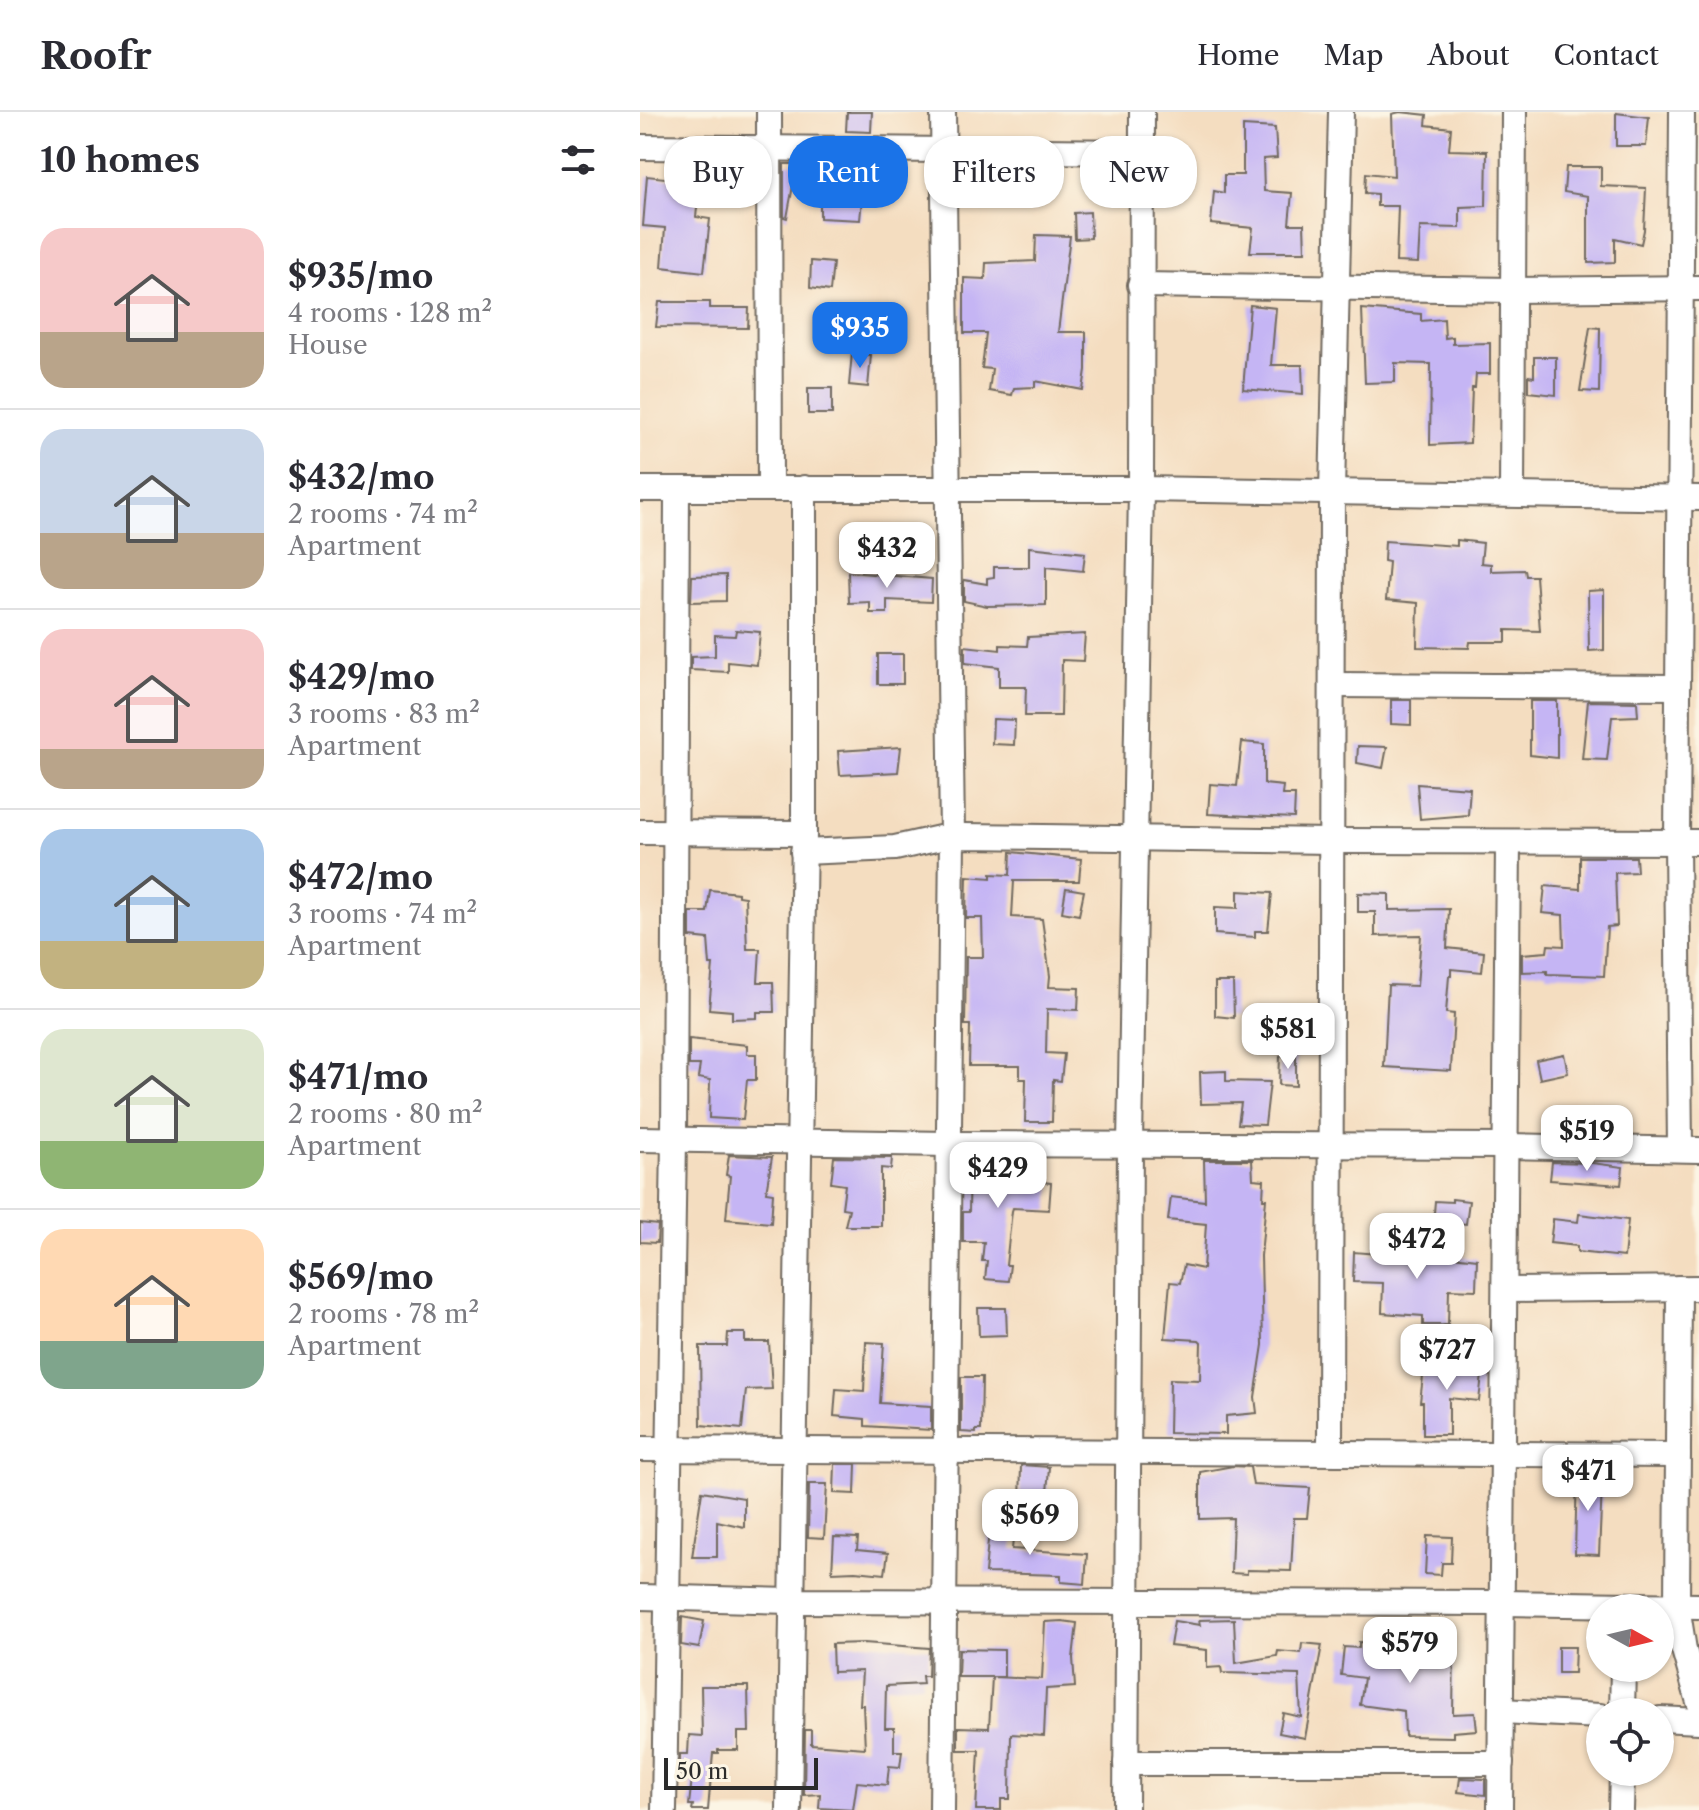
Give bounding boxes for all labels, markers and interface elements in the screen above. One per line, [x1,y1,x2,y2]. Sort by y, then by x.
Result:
text: Roofr [40,32,152,79]
text: Home [1197,38,1279,72]
text: Map [1323,38,1383,72]
text: About [1427,38,1509,72]
text: Contact [1553,38,1659,72]
chip: Buy [664,136,772,208]
chip: Rent [788,136,908,208]
chip: Filters [924,136,1064,208]
chip: New [1080,136,1197,208]
icon: filters [556,138,600,182]
text: 10 homes [40,139,200,181]
text: $935/mo [288,255,433,297]
icon: home [104,260,200,356]
text: 4 rooms · 128 m² [288,297,492,329]
pin: $935 [813,302,907,370]
text: $935 [830,312,890,344]
text: House [288,329,368,361]
text: $432/mo [288,456,435,498]
icon: home [104,461,200,557]
text: 2 rooms · 74 m² [288,498,478,530]
pin: $432 [840,522,934,590]
text: Apartment [288,530,421,562]
text: $432 [857,532,917,564]
text: $429/mo [288,656,435,698]
icon: home [104,661,200,757]
text: 3 rooms · 83 m² [288,698,480,730]
text: Apartment [288,730,421,762]
text: $472/mo [288,856,433,898]
icon: home [104,861,200,957]
text: 3 rooms · 74 m² [288,898,477,930]
text: Apartment [288,930,421,962]
pin: $581 [1241,1003,1335,1071]
text: $581 [1260,1013,1316,1045]
text: $471/mo [288,1056,428,1098]
icon: home [104,1061,200,1157]
text: 2 rooms · 80 m² [288,1098,483,1130]
pin: $519 [1540,1105,1634,1173]
text: $519 [1559,1115,1615,1147]
text: Apartment [288,1130,421,1162]
pin: $429 [951,1142,1045,1210]
text: $429 [968,1152,1028,1184]
pin: $472 [1370,1213,1464,1281]
text: $472 [1388,1223,1446,1255]
text: $569/mo [288,1256,434,1298]
icon: home [104,1261,200,1357]
text: 2 rooms · 78 m² [288,1298,479,1330]
pin: $727 [1400,1324,1494,1392]
text: Apartment [288,1330,421,1362]
text: $727 [1418,1334,1476,1366]
pin: $471 [1541,1445,1635,1513]
text: $471 [1560,1455,1616,1487]
pin: $569 [983,1489,1077,1557]
text: $569 [1000,1499,1060,1531]
north arrow [1586,1594,1674,1682]
map controls [1586,1594,1674,1786]
pin: $579 [1363,1617,1457,1685]
text: $579 [1381,1627,1439,1659]
button: locate [1586,1698,1674,1786]
scale bar [664,1754,818,1790]
text: 50 m [676,1758,728,1785]

